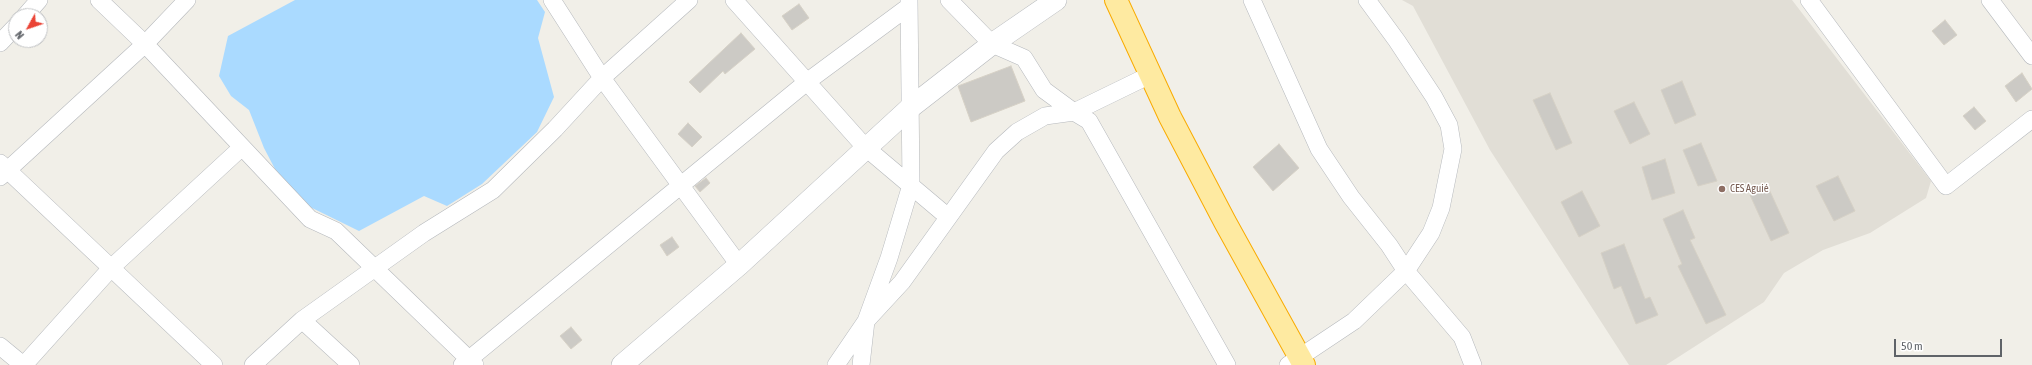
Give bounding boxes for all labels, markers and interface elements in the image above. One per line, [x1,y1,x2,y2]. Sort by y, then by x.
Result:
north arrow [8,8,48,48]
text: N [13,29,26,41]
place label: CES Aguié [1730,182,1769,196]
marker: CES Aguié [1717,184,1727,194]
scale bar [1896,331,2004,357]
text: 50 m [1901,339,1923,353]

